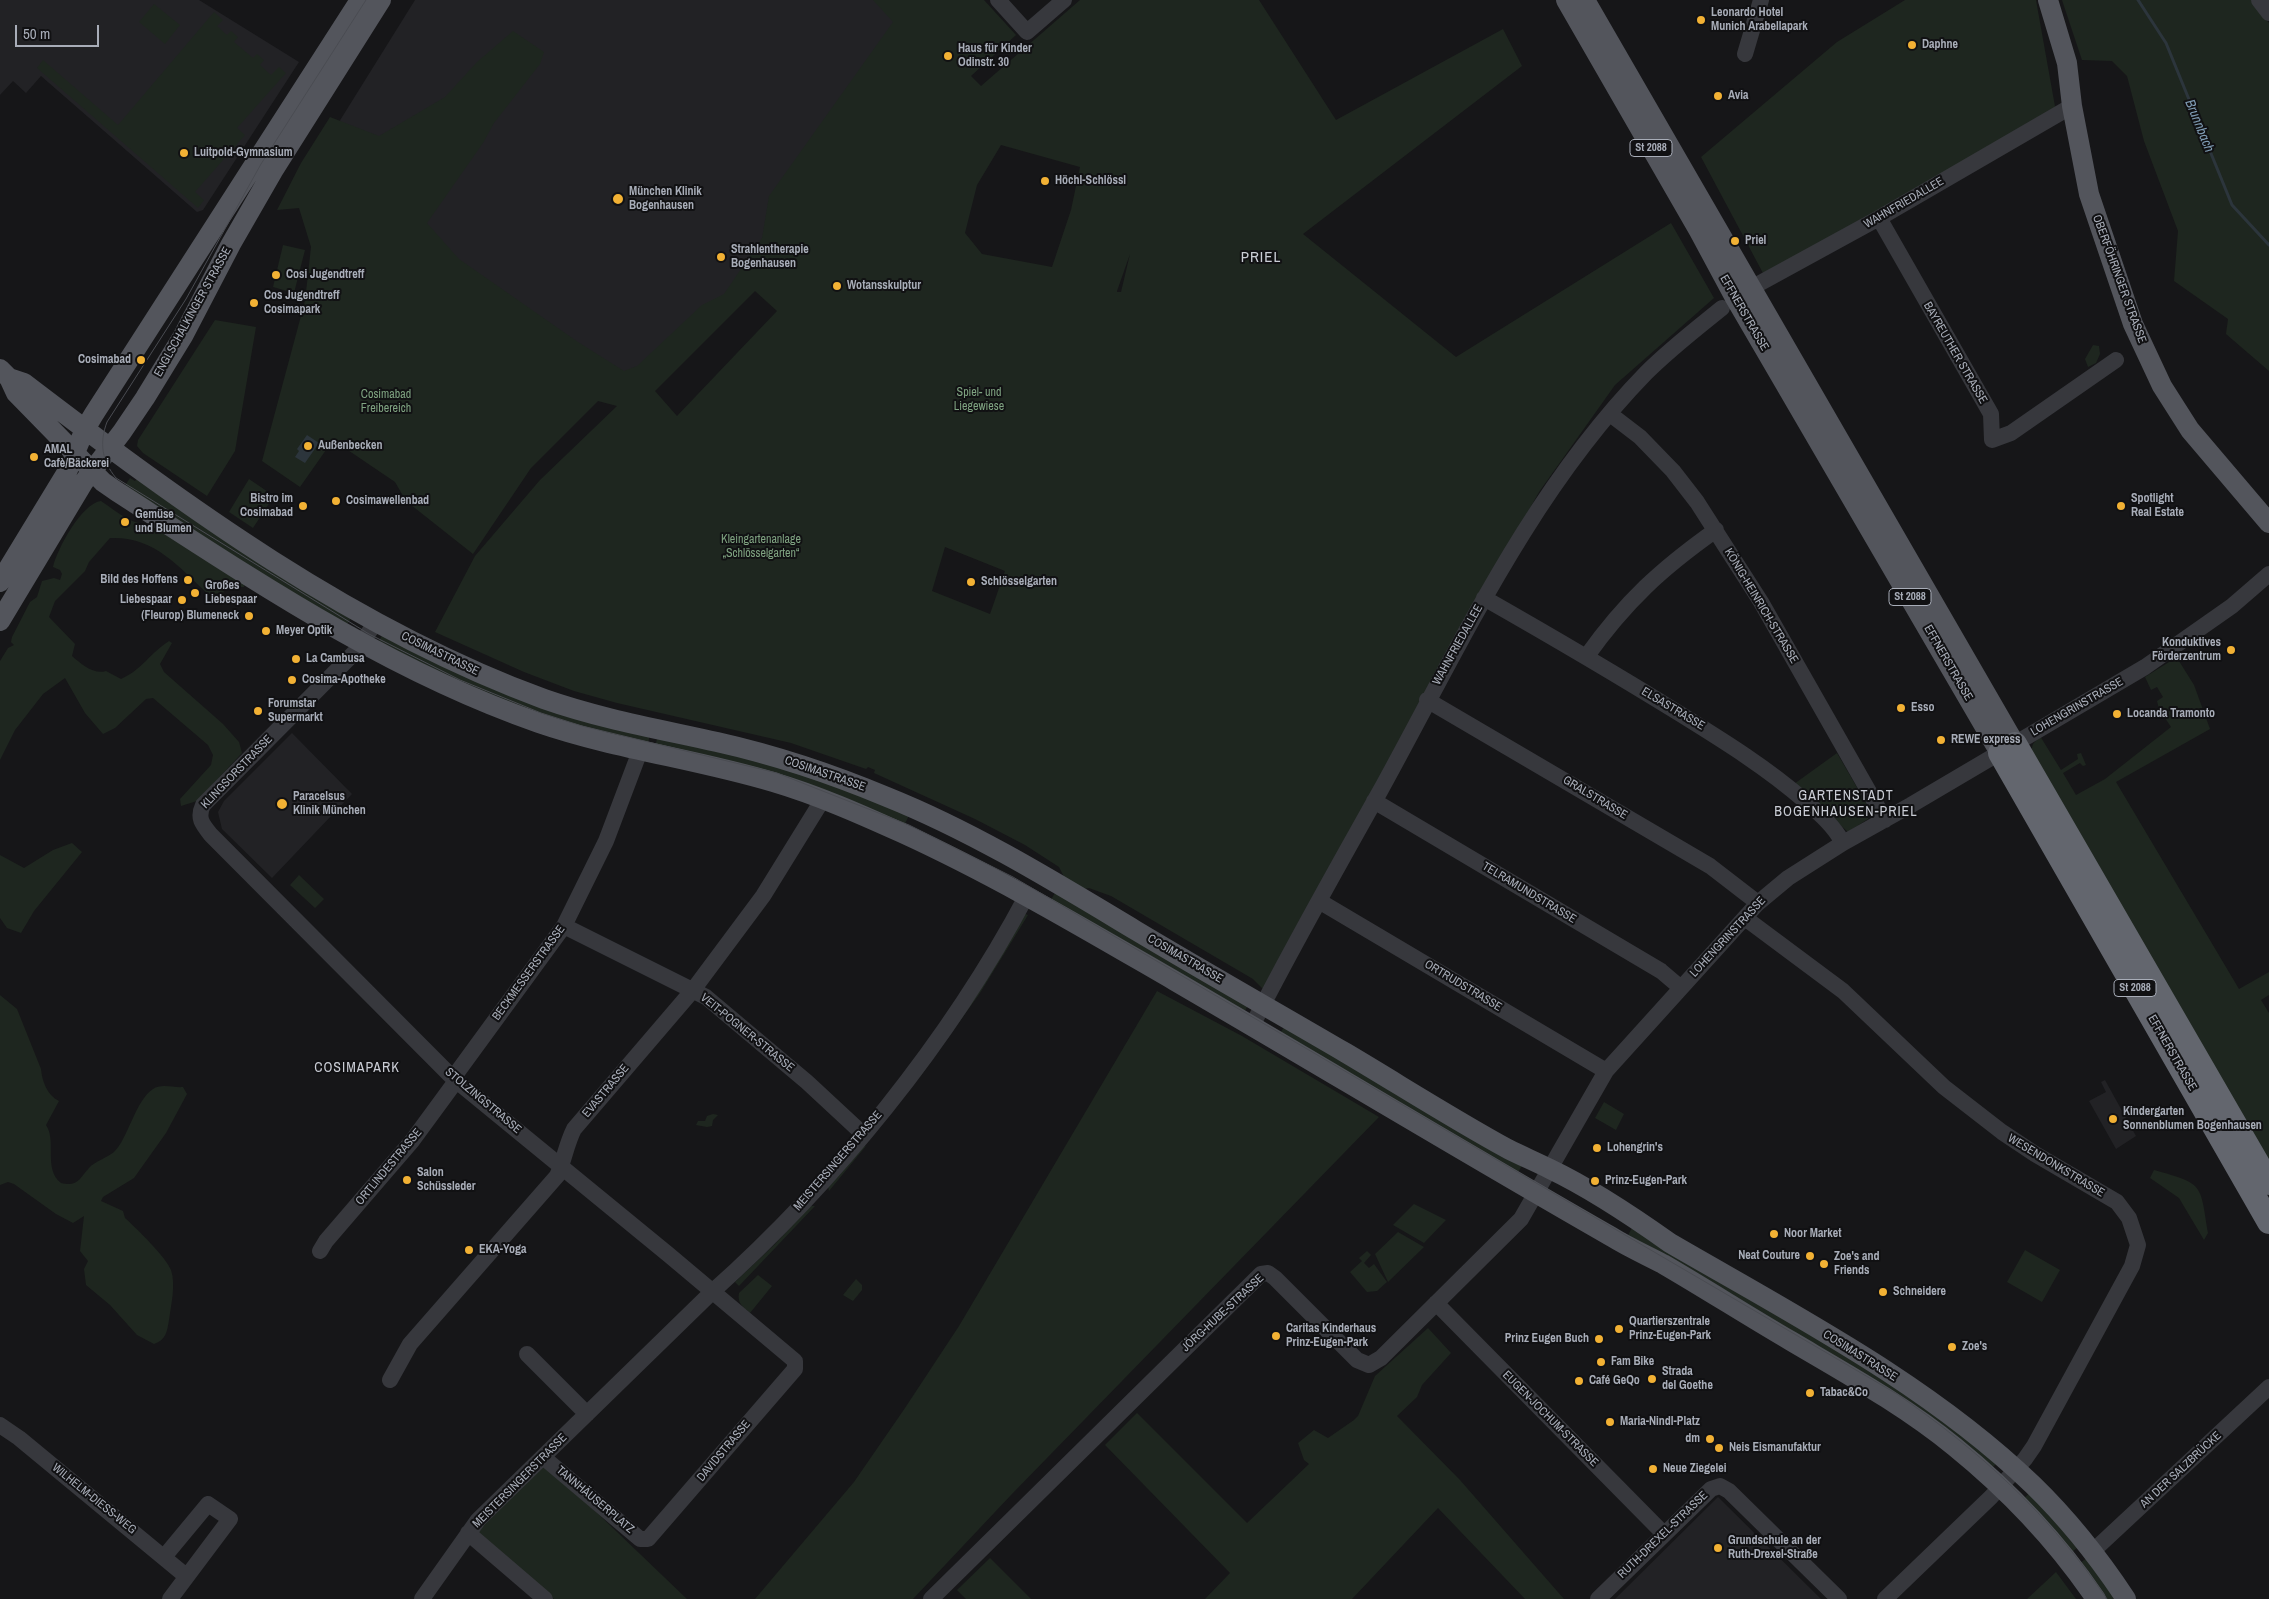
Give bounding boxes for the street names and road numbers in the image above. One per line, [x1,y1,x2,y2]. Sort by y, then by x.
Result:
road number: St 2088 [1630,140,1672,156]
street label: WAHNFRIEDALLEE [1861,174,1947,232]
street label: OBERFÖHRINGER STRASSE [2089,213,2149,345]
street label: ENGLSCHALKINGER STRASSE [151,245,235,379]
street label: EFFNERSTRASSE [1716,272,1772,354]
street label: BAYREUTHER STRASSE [1920,300,1990,406]
street label: KÖNIG-HEINRICH-STRASSE [1721,546,1801,666]
road number: St 2088 [1889,588,1931,606]
street label: WAHNFRIEDALLEE [1430,602,1486,688]
street label: EFFNERSTRASSE [1920,622,1976,704]
street label: COSIMASTRASSE [399,629,481,679]
street label: LOHENGRINSTRASSE [2028,675,2126,739]
street label: ELSASTRASSE [1639,685,1707,733]
street label: KLINGSORSTRASSE [198,732,276,812]
street label: COSIMASTRASSE [783,753,867,795]
street label: GRALSTRASSE [1560,773,1630,823]
street label: TELRAMUNDSTRASSE [1479,859,1579,927]
street label: LOHENGRINSTRASSE [1687,894,1769,980]
street label: BECKMESSERSTRASSE [490,923,568,1023]
street label: COSIMASTRASSE [1145,932,1225,986]
street label: ORTRUDSTRASSE [1422,957,1504,1015]
road number: St 2088 [2114,980,2156,996]
street label: VEIT-POGNER-STRASSE [697,991,797,1075]
street label: EFFNERSTRASSE [2144,1012,2200,1094]
street label: EVASTRASSE [580,1062,632,1120]
street label: STOLZINGSTRASSE [442,1065,524,1137]
street label: MEISTERSINGERSTRASSE [791,1108,885,1214]
street label: ORTLINDESTRASSE [353,1126,425,1208]
street label: WESENDONKSTRASSE [2005,1131,2107,1201]
street label: JÖRG-HUBE-STRASSE [1179,1271,1267,1355]
street label: COSIMASTRASSE [1820,1327,1900,1385]
street label: EUGEN-JOCHUM-STRASSE [1499,1368,1601,1470]
street label: DAVIDSTRASSE [694,1418,754,1484]
street label: AN DER SALZBRÜCKE [2138,1429,2224,1511]
street label: MEISTERSINGERSTRASSE [470,1431,570,1531]
street label: WILHELM-DIESS-WEG [49,1461,139,1537]
street label: TANNHÄUSERPLATZ [553,1463,637,1537]
street label: RUTH-DREXEL-STRASSE [1615,1488,1711,1582]

